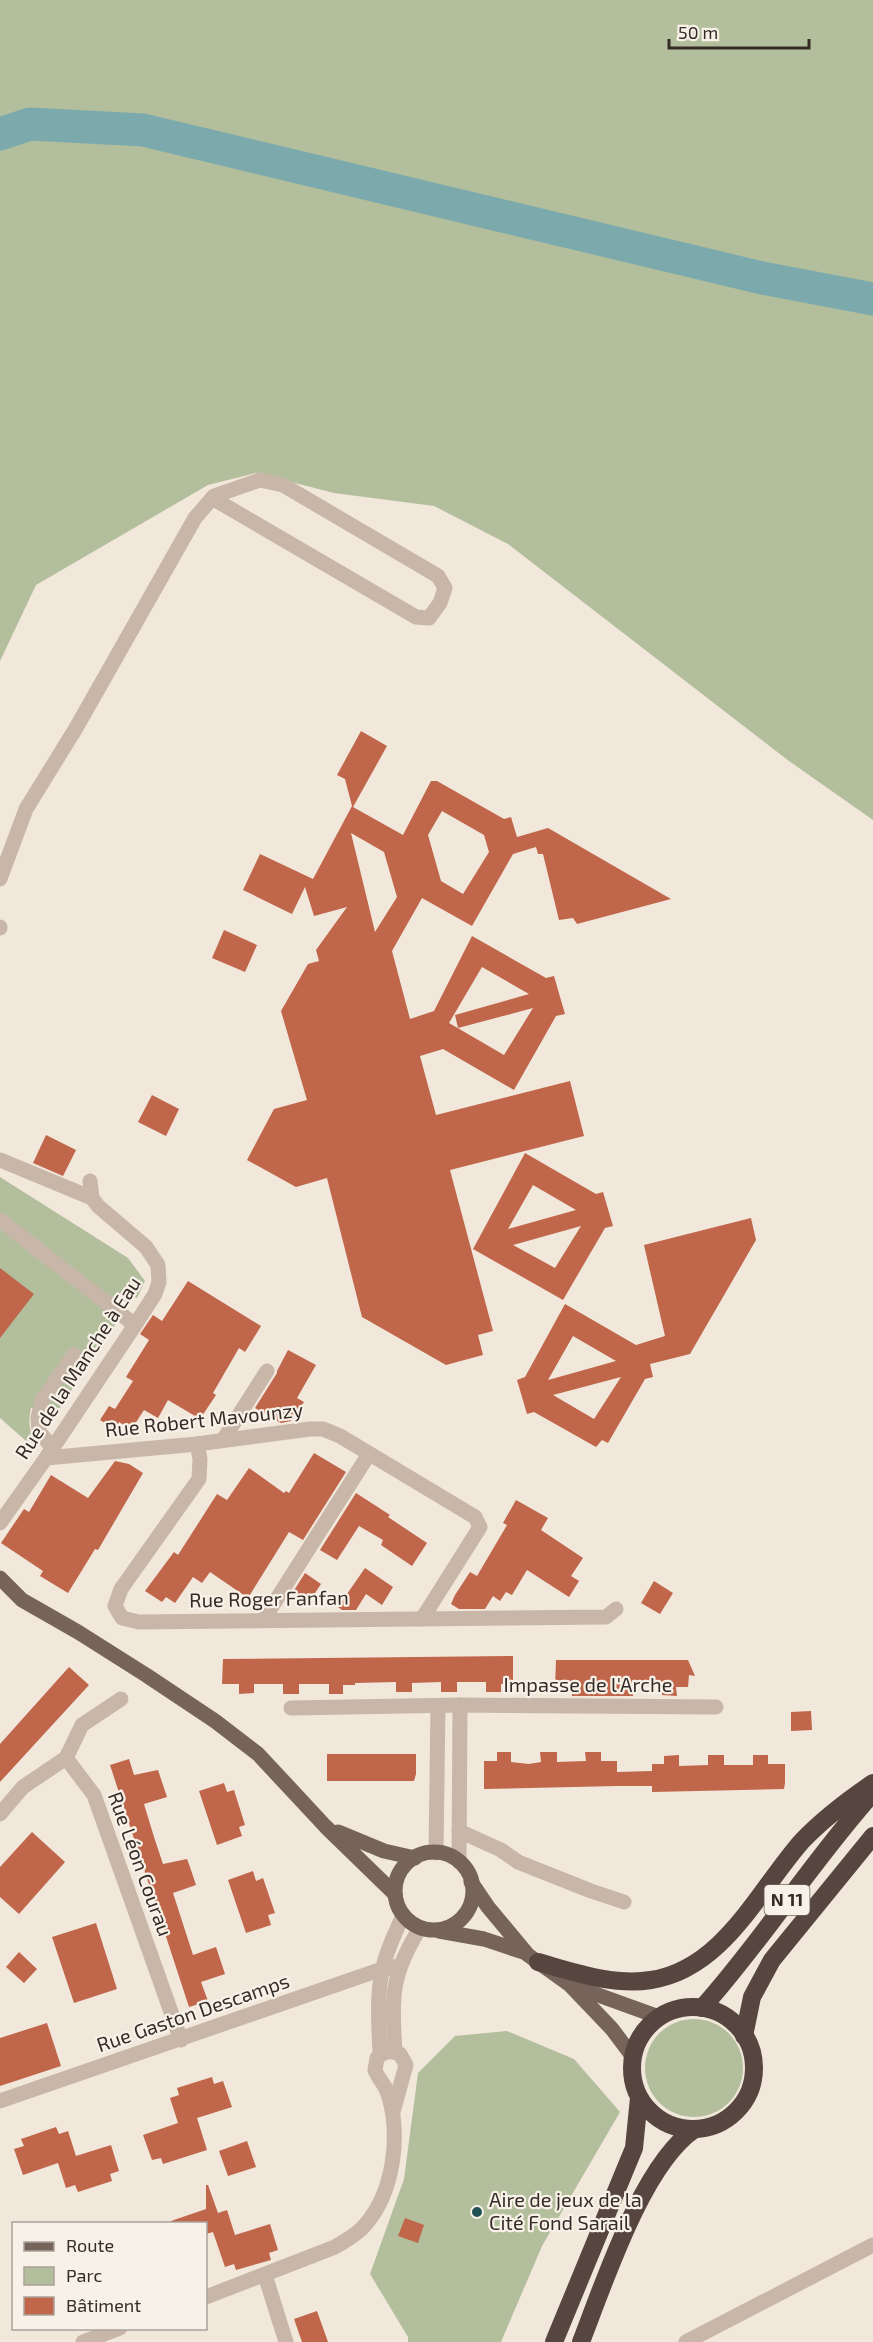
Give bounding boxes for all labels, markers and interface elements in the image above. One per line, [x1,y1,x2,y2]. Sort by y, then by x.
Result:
scale bar [669,12,808,50]
text: 50 m [678,21,718,43]
street label: Rue de la Manche à Eau [9,1272,145,1463]
street label: Rue Robert Mavounzy [104,1397,305,1441]
street label: Rue Roger Fanfan [189,1585,349,1611]
street label: Impasse de l'Arche [504,1672,672,1696]
street label: Rue Léon Courau [104,1788,178,1939]
road number: N 11 [764,1885,810,1915]
street label: Rue Gaston Descamps [93,1968,292,2056]
place label: Aire de jeux de la Cité Fond Sarail [489,2187,642,2234]
marker: Aire de jeux de la Cité Fond Sarail [470,2205,484,2219]
legend [12,2222,207,2330]
text: Route [66,2234,114,2256]
text: Parc [66,2264,102,2286]
text: Bâtiment [66,2294,141,2316]

